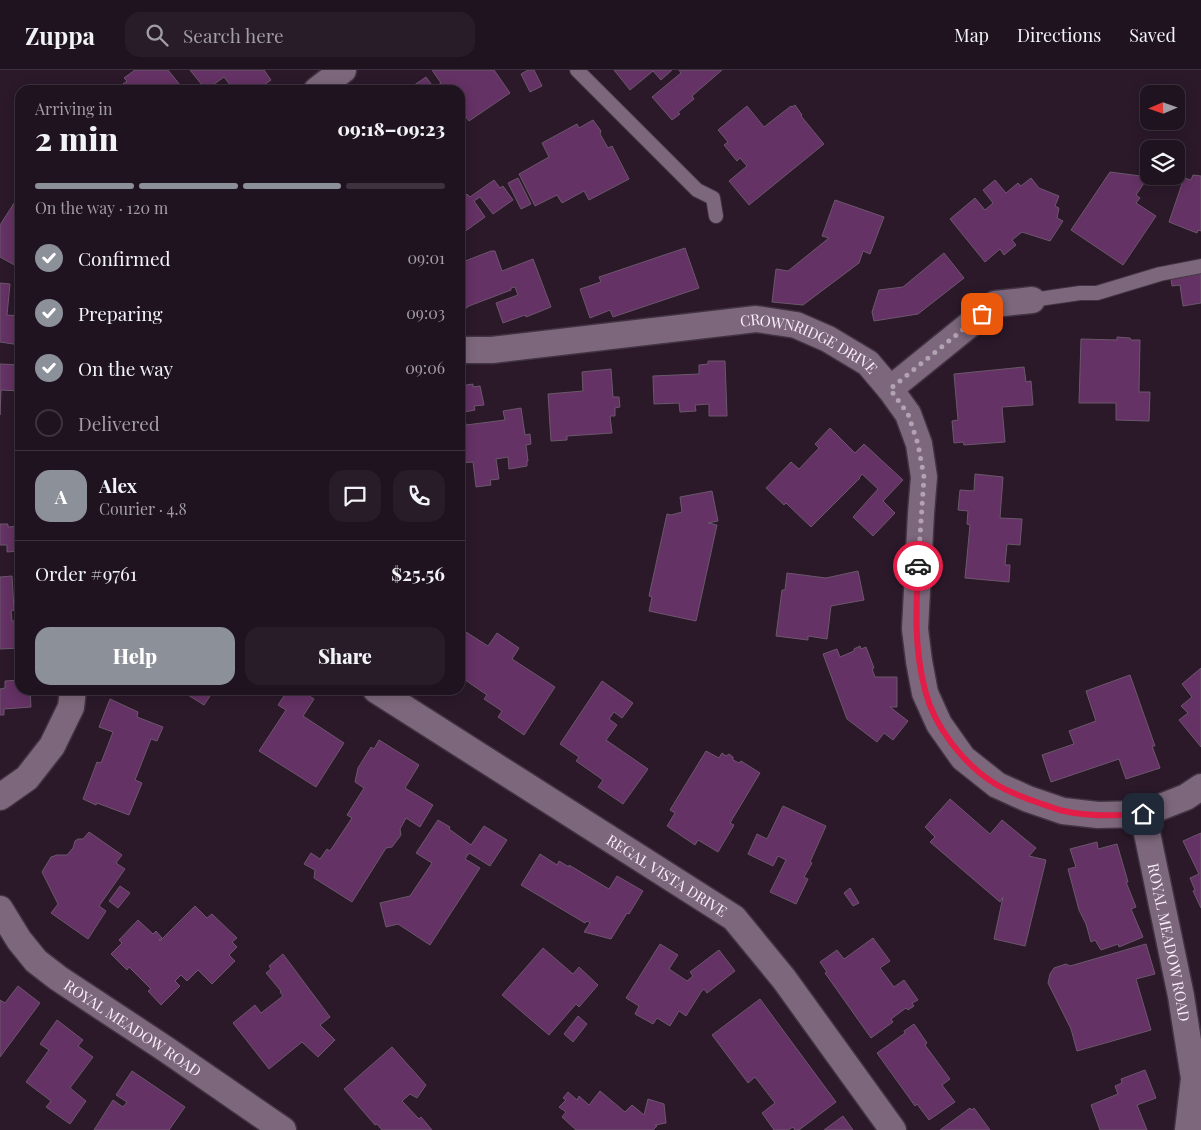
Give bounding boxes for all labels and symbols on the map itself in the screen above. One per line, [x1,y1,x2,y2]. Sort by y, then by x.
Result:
north arrow [1140,85,1185,130]
pin [961,293,1003,335]
street label: CROWNRIDGE DRIVE [739,309,882,377]
courier [893,541,943,591]
pin [1122,793,1164,835]
street label: REGAL VISTA DRIVE [603,829,731,921]
street label: ROYAL MEADOW ROAD [1144,861,1195,1023]
street label: ROYAL MEADOW ROAD [60,975,206,1081]

